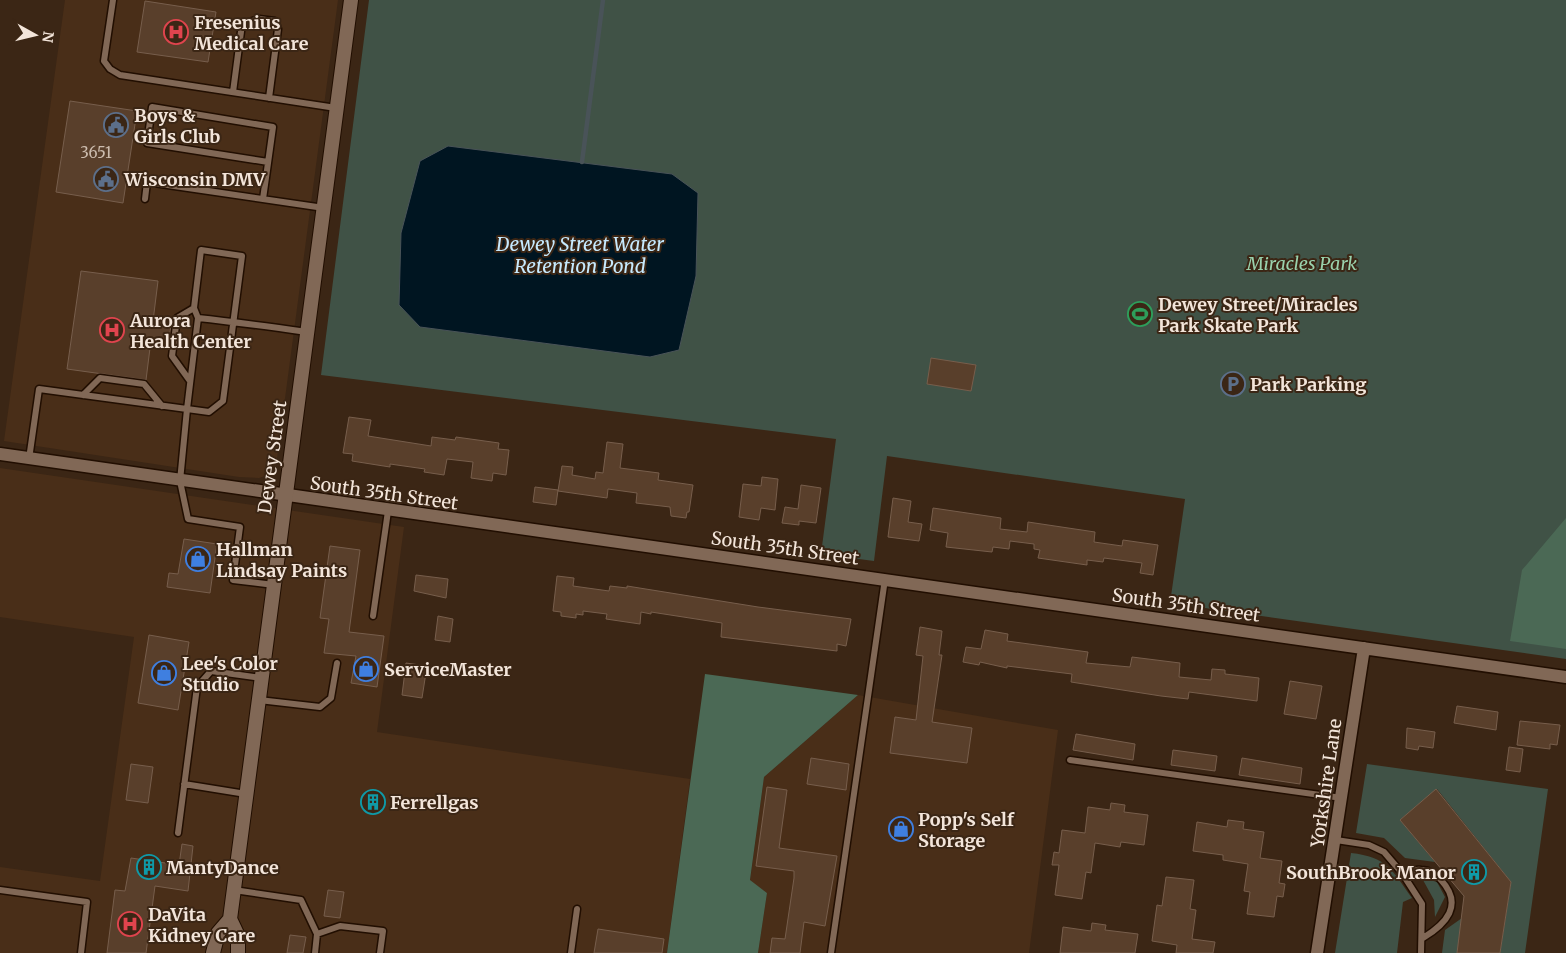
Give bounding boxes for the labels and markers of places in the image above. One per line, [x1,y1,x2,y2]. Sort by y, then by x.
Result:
place label: Fresenius Medical Care [194,11,309,55]
hospital icon: Fresenius Medical Care [163,19,189,45]
place label: Boys & Girls Club [134,104,220,148]
public building icon: Boys & Girls Club [103,112,129,138]
public building icon: Wisconsin DMV [93,166,119,192]
place label: Wisconsin DMV [123,168,266,191]
place label: Dewey Street/Miracles Park Skate Park [1158,293,1358,337]
sports icon: Dewey Street/Miracles Park Skate Park [1127,301,1153,327]
place label: Aurora Health Center [129,309,252,353]
hospital icon: Aurora Health Center [99,317,125,343]
parking icon: Park Parking [1220,371,1246,397]
place label: Park Parking [1250,373,1366,396]
place label: Hallman Lindsay Paints [216,538,347,582]
shop icon: Hallman Lindsay Paints [185,546,211,572]
place label: Lee's Color Studio [182,652,278,696]
shop icon: ServiceMaster [353,656,379,682]
place label: ServiceMaster [384,658,512,681]
shop icon: Lee's Color Studio [151,660,177,686]
building icon: Ferrellgas [360,789,386,815]
place label: Ferrellgas [390,791,479,814]
place label: Popp's Self Storage [918,808,1015,852]
shop icon: Popp's Self Storage [888,816,914,842]
building icon: MantyDance [136,854,162,880]
place label: MantyDance [166,856,279,879]
building icon: SouthBrook Manor [1461,859,1487,885]
place label: SouthBrook Manor [1286,861,1456,884]
place label: DaVita Kidney Care [148,903,256,947]
hospital icon: DaVita Kidney Care [117,911,143,937]

